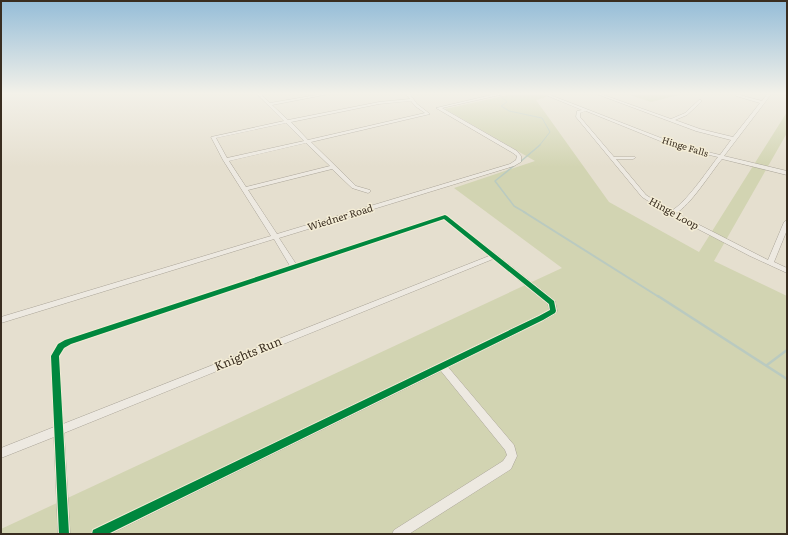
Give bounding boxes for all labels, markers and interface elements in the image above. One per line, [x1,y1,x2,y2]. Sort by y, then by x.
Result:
street label: Hinge Falls [660,132,710,160]
street label: Hinge Loop [647,193,702,232]
street label: Wiedner Road [305,199,375,234]
street label: Knights Run [211,331,284,375]

